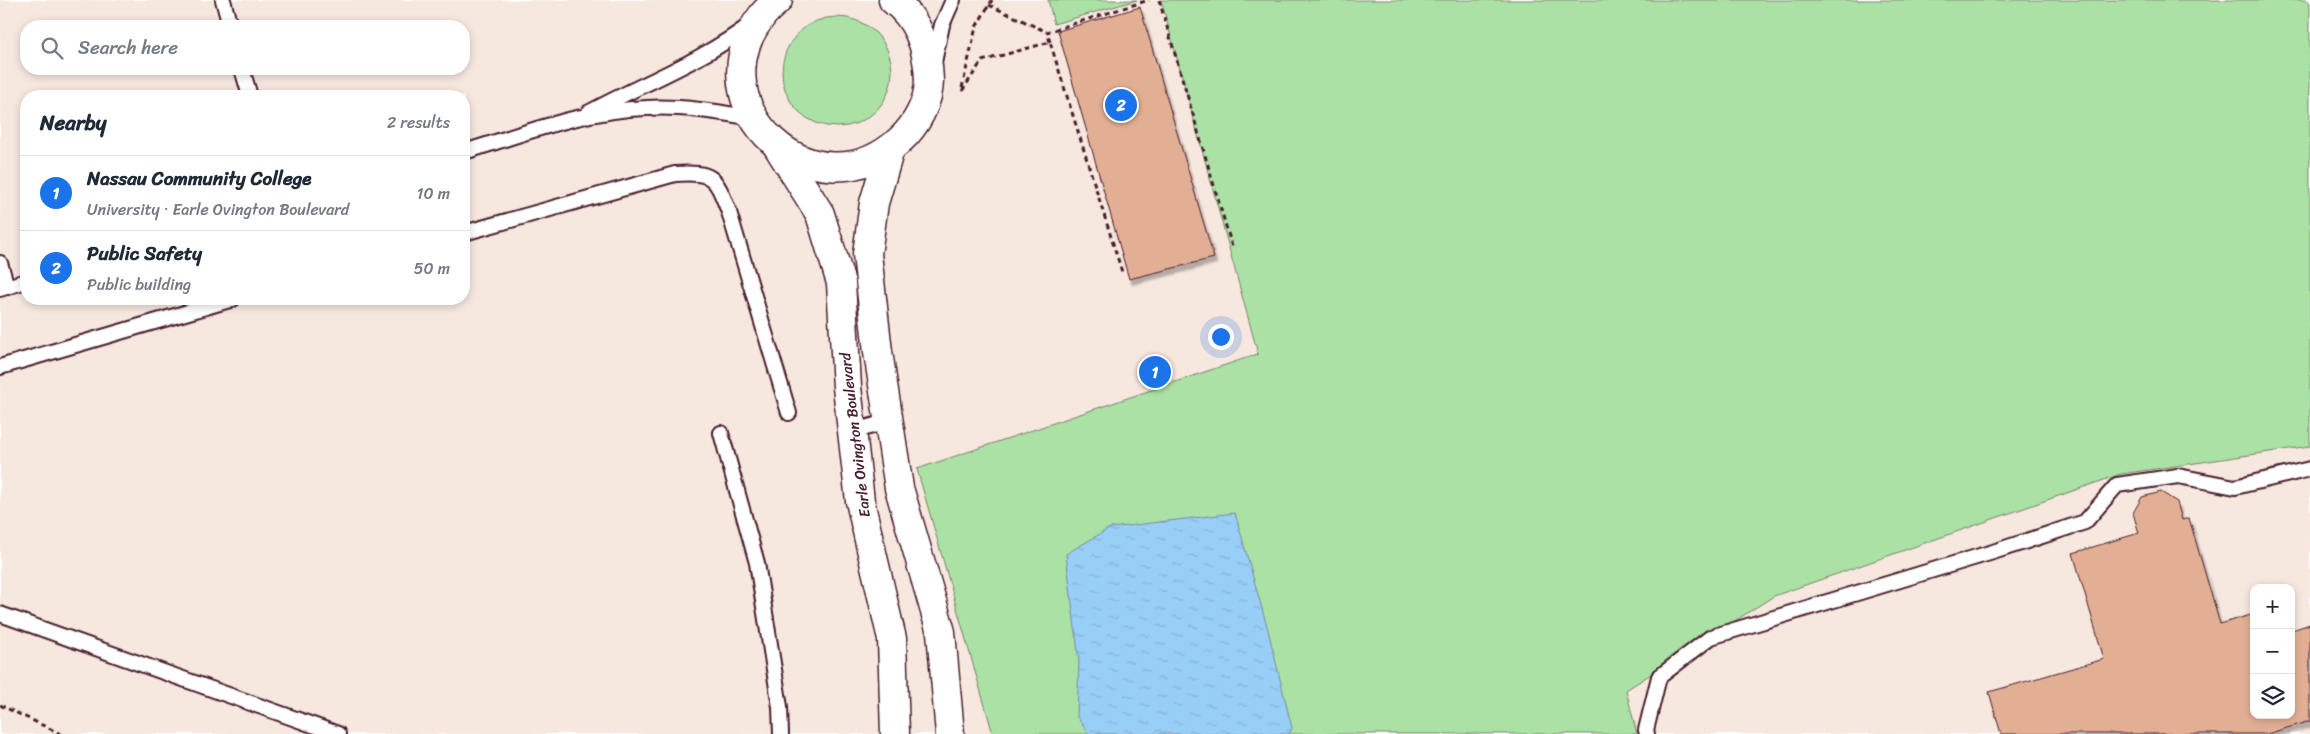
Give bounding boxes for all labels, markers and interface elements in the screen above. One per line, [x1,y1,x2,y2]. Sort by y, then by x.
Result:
search box [20,20,470,75]
text: Search here [78,31,178,64]
icon: search [38,34,66,62]
pin: 2 [1105,86,1137,124]
text: Nearby [40,104,106,142]
text: 2 results [387,108,450,137]
text: Nassau Community College [87,162,312,195]
text: 1 [53,179,59,208]
text: 10 m [417,179,450,208]
text: University · Earle Ovington Boulevard [87,195,349,224]
text: Public Safety [87,237,202,270]
text: 2 [51,254,61,283]
text: 50 m [414,254,450,283]
text: Public building [87,270,191,299]
your location [1208,324,1234,350]
street label: Earle Ovington Boulevard [832,350,878,519]
pin: 1 [1139,353,1171,391]
map controls [2250,584,2295,719]
button: + [2250,584,2295,629]
button: − [2250,629,2295,674]
button: layers [2250,674,2295,719]

